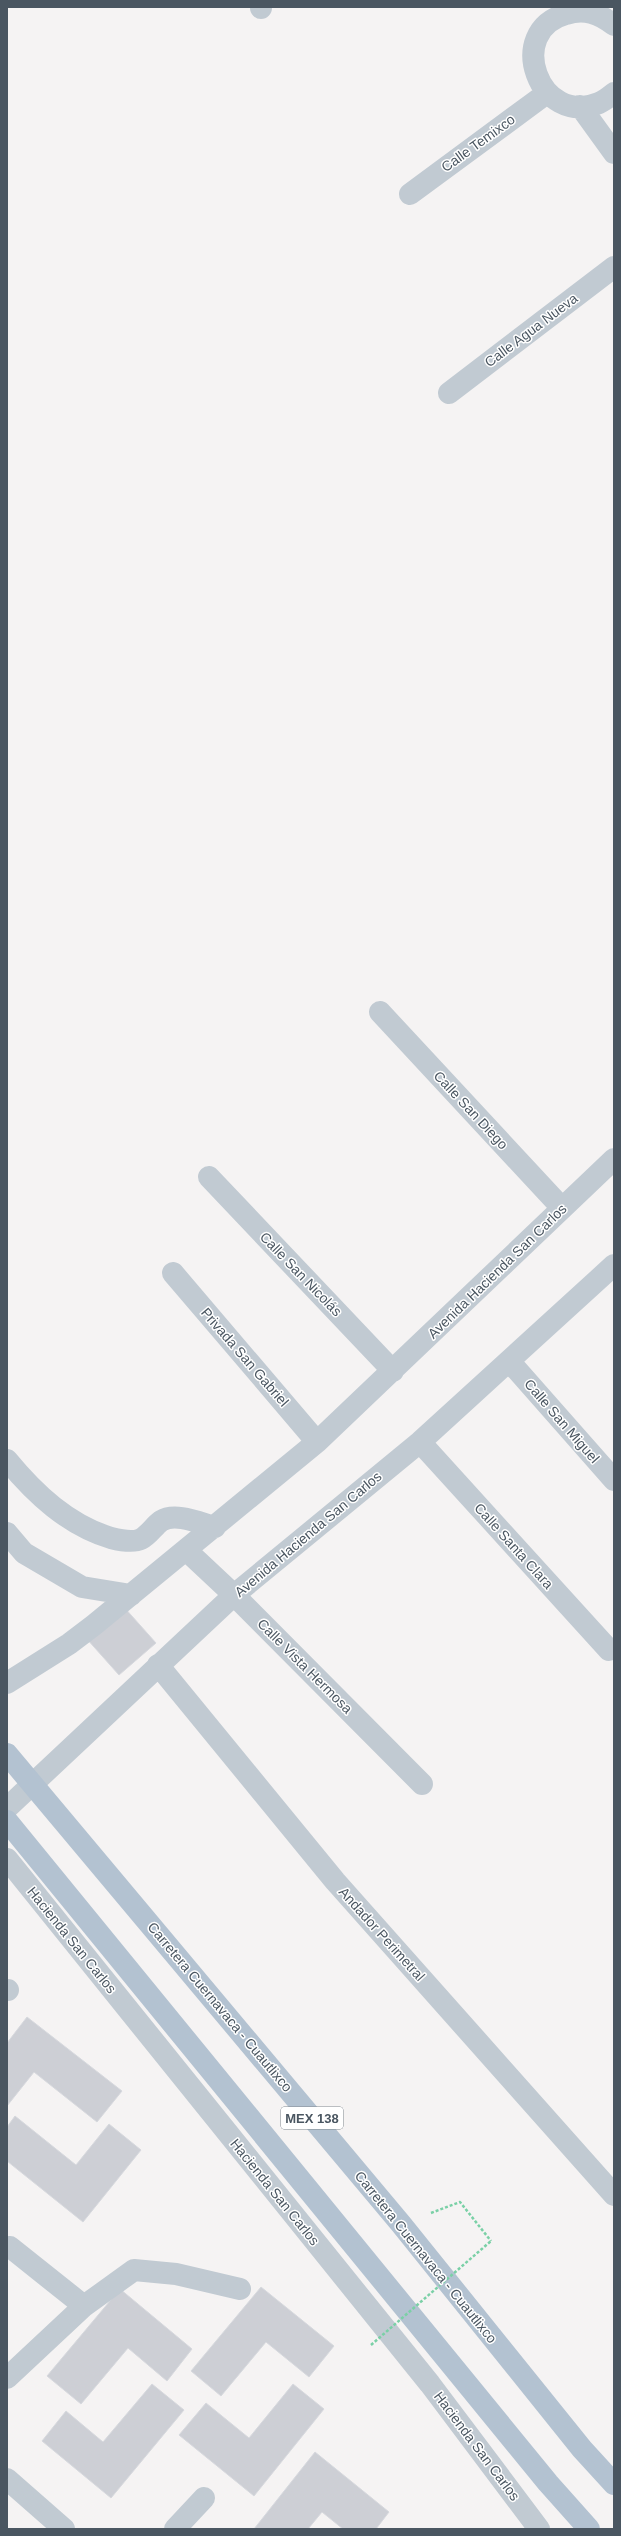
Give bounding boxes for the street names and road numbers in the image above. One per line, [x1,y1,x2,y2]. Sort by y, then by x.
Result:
street label: Calle Temixco [438,111,518,175]
street label: Calle Agua Nueva [481,290,581,370]
street label: Calle San Diego [431,1068,511,1153]
street label: Avenida Hacienda San Carlos [424,1200,570,1342]
street label: Calle San Nicolás [257,1229,345,1319]
street label: Privada San Gabriel [198,1304,292,1410]
street label: Calle San Miguel [521,1376,603,1466]
street label: Avenida Hacienda San Carlos [231,1468,385,1600]
street label: Calle Santa Clara [471,1500,557,1592]
street label: Calle Vista Hermosa [254,1615,356,1717]
street label: Hacienda San Carlos [24,1884,120,1996]
street label: Andador Perimetral [336,1884,428,1984]
street label: Carretera Cuernavaca - Cuautlixco [144,1919,296,2095]
road number: MEX 138 [281,2107,343,2129]
street label: Hacienda San Carlos [227,2136,323,2248]
street label: Carretera Cuernavaca - Cuautlixco [352,2168,500,2346]
street label: Hacienda San Carlos [431,2388,523,2504]

